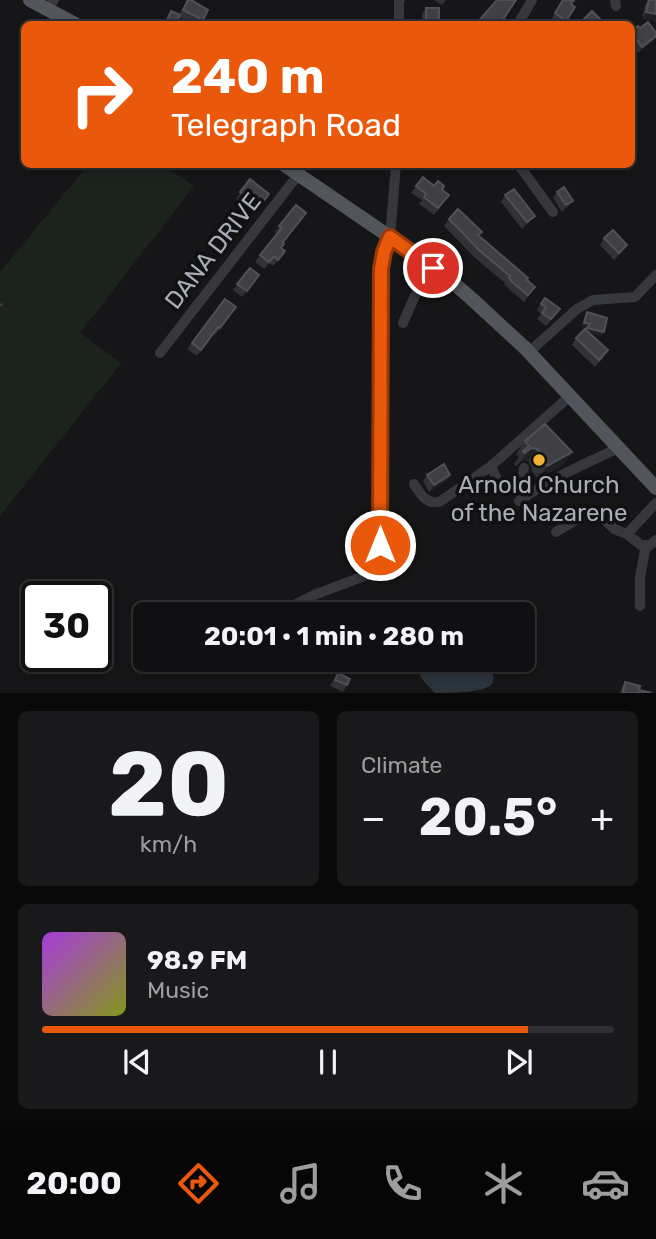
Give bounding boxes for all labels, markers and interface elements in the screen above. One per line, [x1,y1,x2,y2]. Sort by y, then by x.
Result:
text: 240 m [171,47,325,105]
icon: right [56,49,147,140]
text: Telegraph Road [171,106,401,144]
street label: DANA DRIVE [159,187,267,315]
pin [403,238,463,298]
icon: arrive [414,249,452,287]
marker: Arnold Church of the Nazarene [531,452,547,468]
place label: Arnold Church of the Nazarene [451,471,627,527]
position arrow [343,508,417,582]
speed limit sign: 30 [21,581,112,672]
text: 20:01 · 1 min · 280 m [204,621,464,652]
text: 20 [108,730,229,838]
text: Climate [361,751,442,779]
text: 20.5° [419,786,557,848]
text: − [361,795,386,841]
text: + [590,795,614,841]
text: km/h [140,830,197,858]
text: 98.9 FM [147,945,247,976]
text: Music [147,976,209,1004]
icon: previous [118,1043,156,1081]
icon: pause [309,1043,347,1081]
icon: next [500,1043,538,1081]
icon: directions [174,1159,223,1208]
icon: music [276,1159,325,1208]
icon: phone [378,1159,427,1208]
icon: climate [479,1159,528,1208]
icon: car [581,1159,630,1208]
text: 20:00 [26,1164,122,1202]

